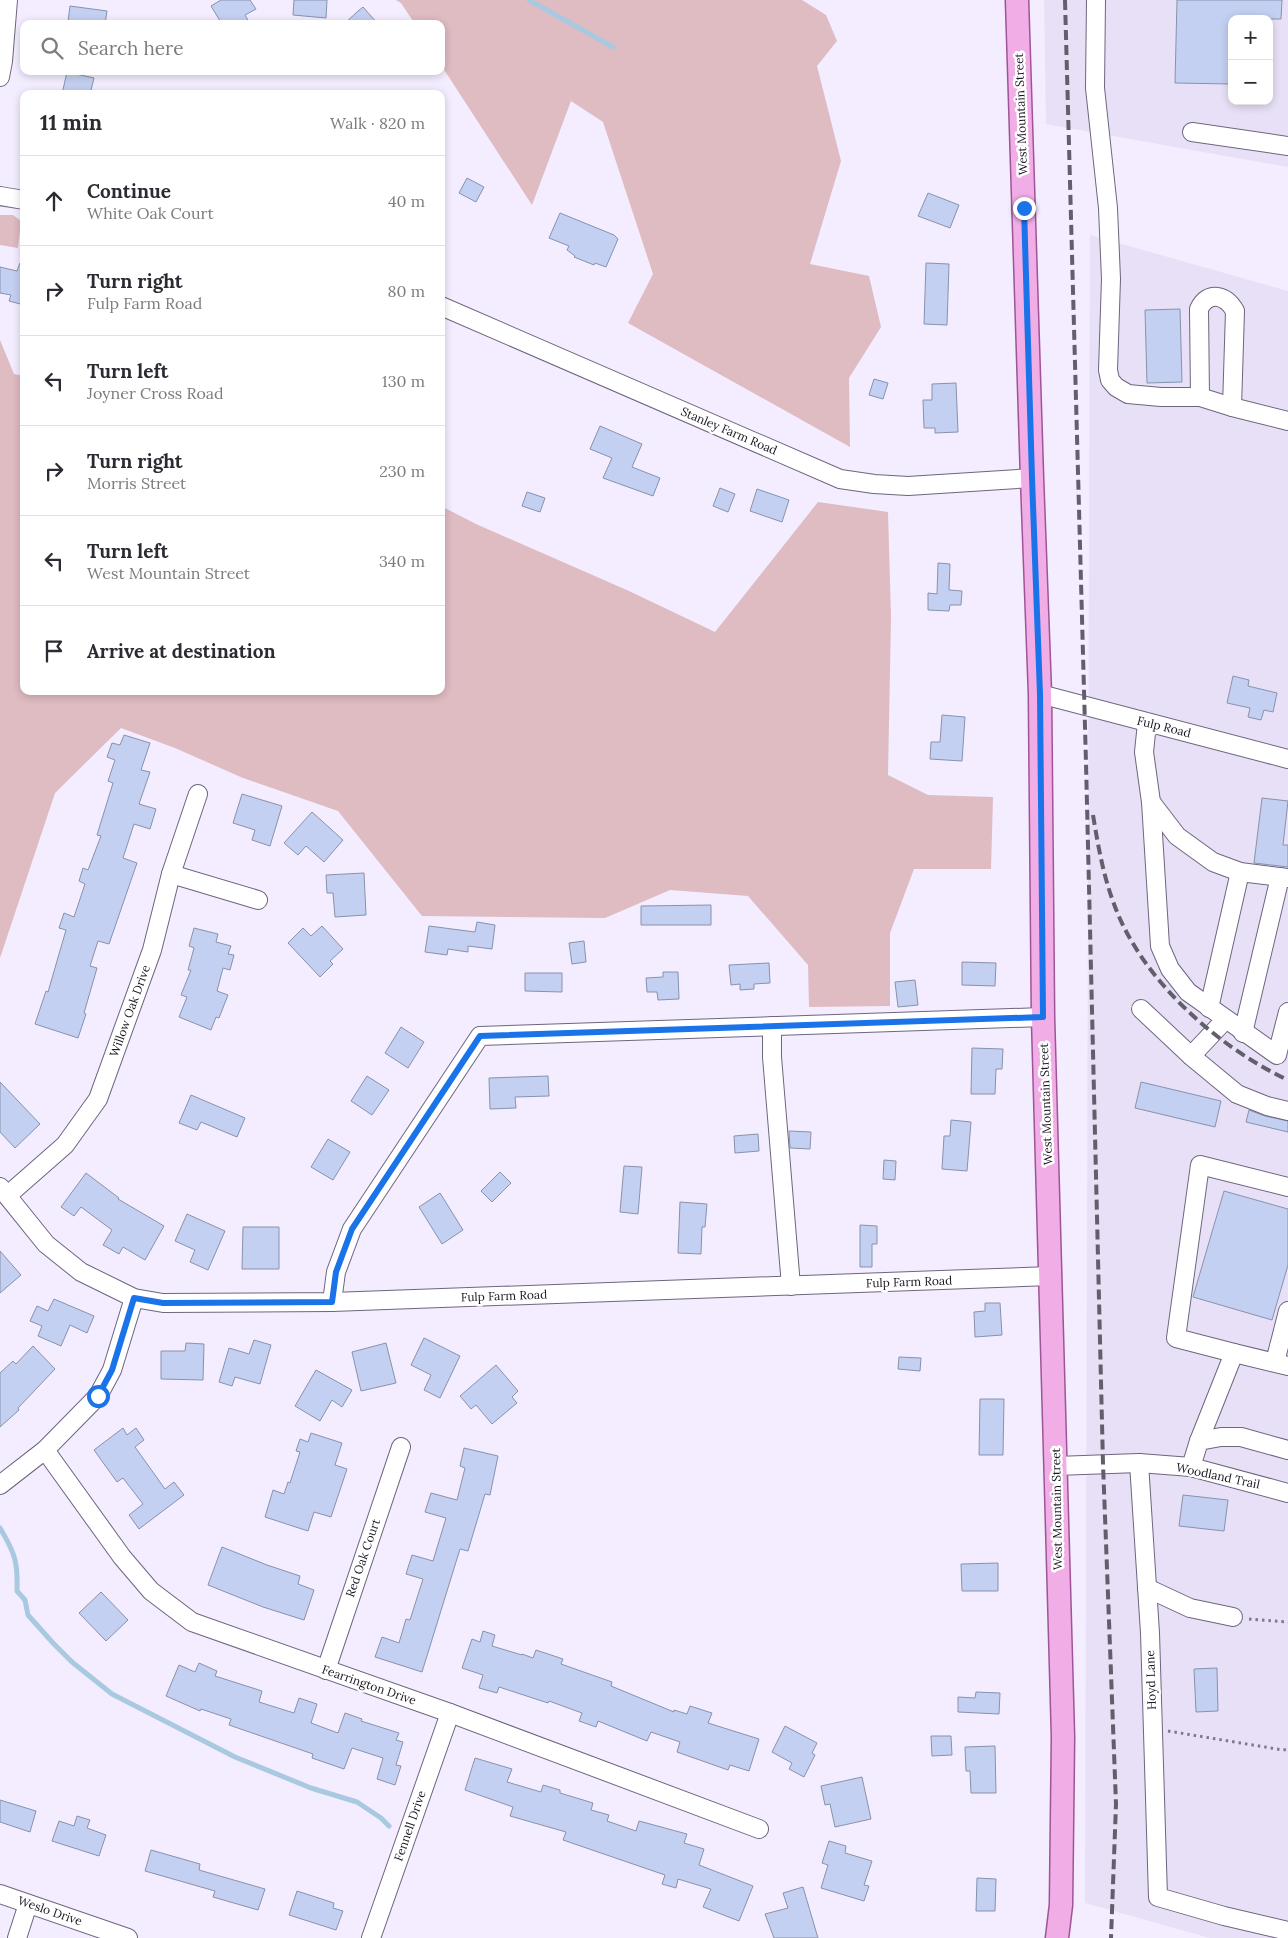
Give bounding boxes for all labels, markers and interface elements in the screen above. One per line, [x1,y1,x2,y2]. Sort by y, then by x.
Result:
map controls [1228,15,1273,105]
button: + [1228,15,1273,60]
search box [20,20,445,75]
icon: search [38,34,66,62]
text: Search here [78,36,184,60]
street label: West Mountain Street [1011,52,1030,175]
button: − [1228,60,1273,105]
text: 11 min [40,109,102,136]
text: Walk · 820 m [330,113,425,133]
text: Continue [87,179,171,203]
icon: ahead [40,187,68,215]
text: 40 m [388,191,425,211]
route end [1013,197,1036,220]
text: White Oak Court [87,203,214,223]
text: Turn right [87,269,183,293]
icon: right [40,277,68,305]
text: 80 m [388,281,425,301]
text: Fulp Farm Road [87,293,202,313]
text: Turn left [87,359,168,383]
icon: left [40,367,68,395]
text: 130 m [382,371,425,391]
text: Joyner Cross Road [87,383,224,403]
street label: Stanley Farm Road [679,403,780,458]
text: Turn right [87,449,183,473]
icon: right [40,457,68,485]
text: 230 m [379,461,425,481]
text: Morris Street [87,473,186,493]
text: Turn left [87,539,168,563]
icon: left [40,547,68,575]
text: 340 m [379,551,425,571]
text: West Mountain Street [87,563,250,583]
icon: arrive [40,637,68,665]
text: Arrive at destination [87,639,276,663]
street label: Fulp Road [1136,713,1193,740]
street label: Willow Oak Drive [106,962,153,1059]
street label: West Mountain Street [1036,1042,1055,1165]
street label: Fulp Farm Road [866,1272,952,1291]
street label: Fulp Farm Road [461,1286,547,1305]
route start [87,1385,110,1408]
street label: West Mountain Street [1048,1447,1065,1570]
street label: Woodland Trail [1175,1459,1261,1492]
street label: Red Oak Court [342,1516,383,1599]
street label: Hoyd Lane [1142,1649,1159,1710]
street label: Fearrington Drive [320,1661,419,1708]
street label: Fennell Drive [390,1788,429,1863]
street label: Weslo Drive [16,1893,85,1929]

